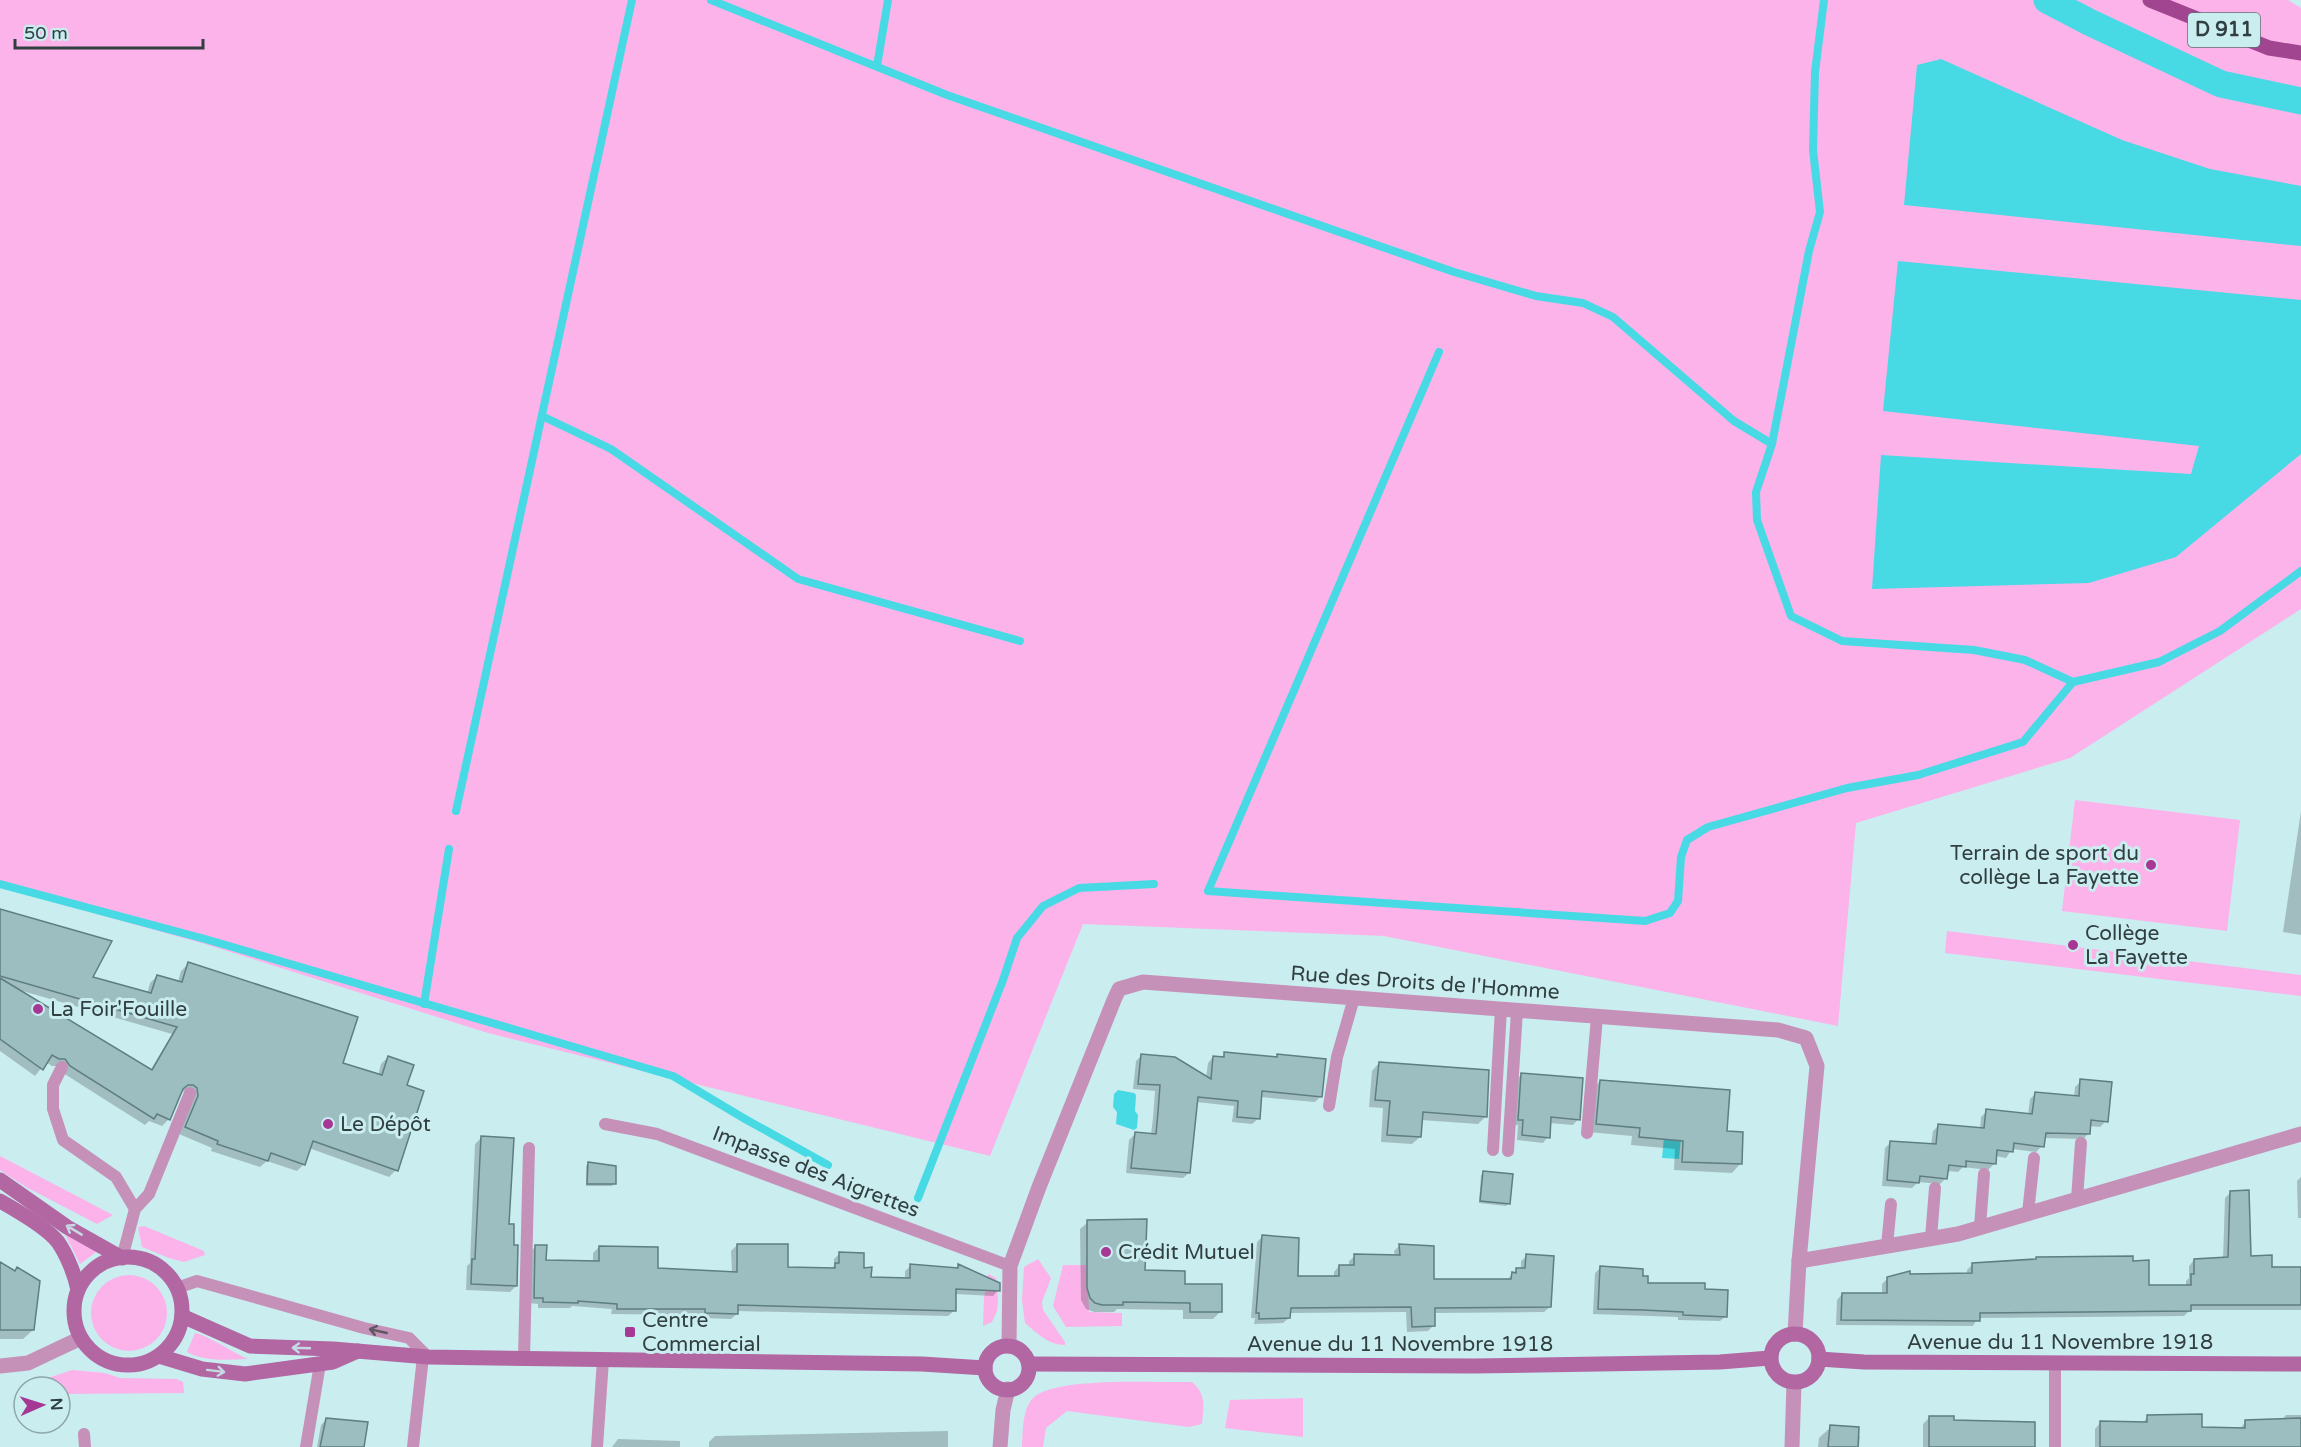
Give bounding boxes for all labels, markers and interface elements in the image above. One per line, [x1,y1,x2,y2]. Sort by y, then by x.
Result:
scale bar [15,12,202,50]
road number: D 911 [2188,13,2260,47]
text: 50 m [24,22,68,44]
place label: Terrain de sport du collège La Fayette [1950,841,2139,890]
marker: Terrain de sport du collège La Fayette [2144,858,2158,872]
place label: Collège La Fayette [2085,921,2188,970]
marker: Collège La Fayette [2066,938,2080,952]
street label: Rue des Droits de l'Homme [1290,961,1561,1005]
place label: La Foir'Fouille [50,997,187,1022]
marker: La Foir'Fouille [31,1002,45,1016]
place label: Le Dépôt [340,1112,431,1137]
marker: Le Dépôt [321,1117,335,1131]
street label: Impasse des Aigrettes [709,1121,923,1223]
one-way arrow [66,1224,83,1236]
place label: Crédit Mutuel [1118,1240,1255,1265]
marker: Crédit Mutuel [1099,1245,1113,1259]
place label: Centre Commercial [642,1308,761,1357]
one-way arrow [369,1325,389,1336]
marker: Centre Commercial [623,1325,637,1339]
street label: Avenue du 11 Novembre 1918 [1907,1330,2213,1355]
street label: Avenue du 11 Novembre 1918 [1247,1332,1553,1357]
one-way arrow [291,1342,311,1353]
one-way arrow [205,1365,225,1376]
north arrow [12,1375,72,1435]
text: N [46,1397,66,1411]

